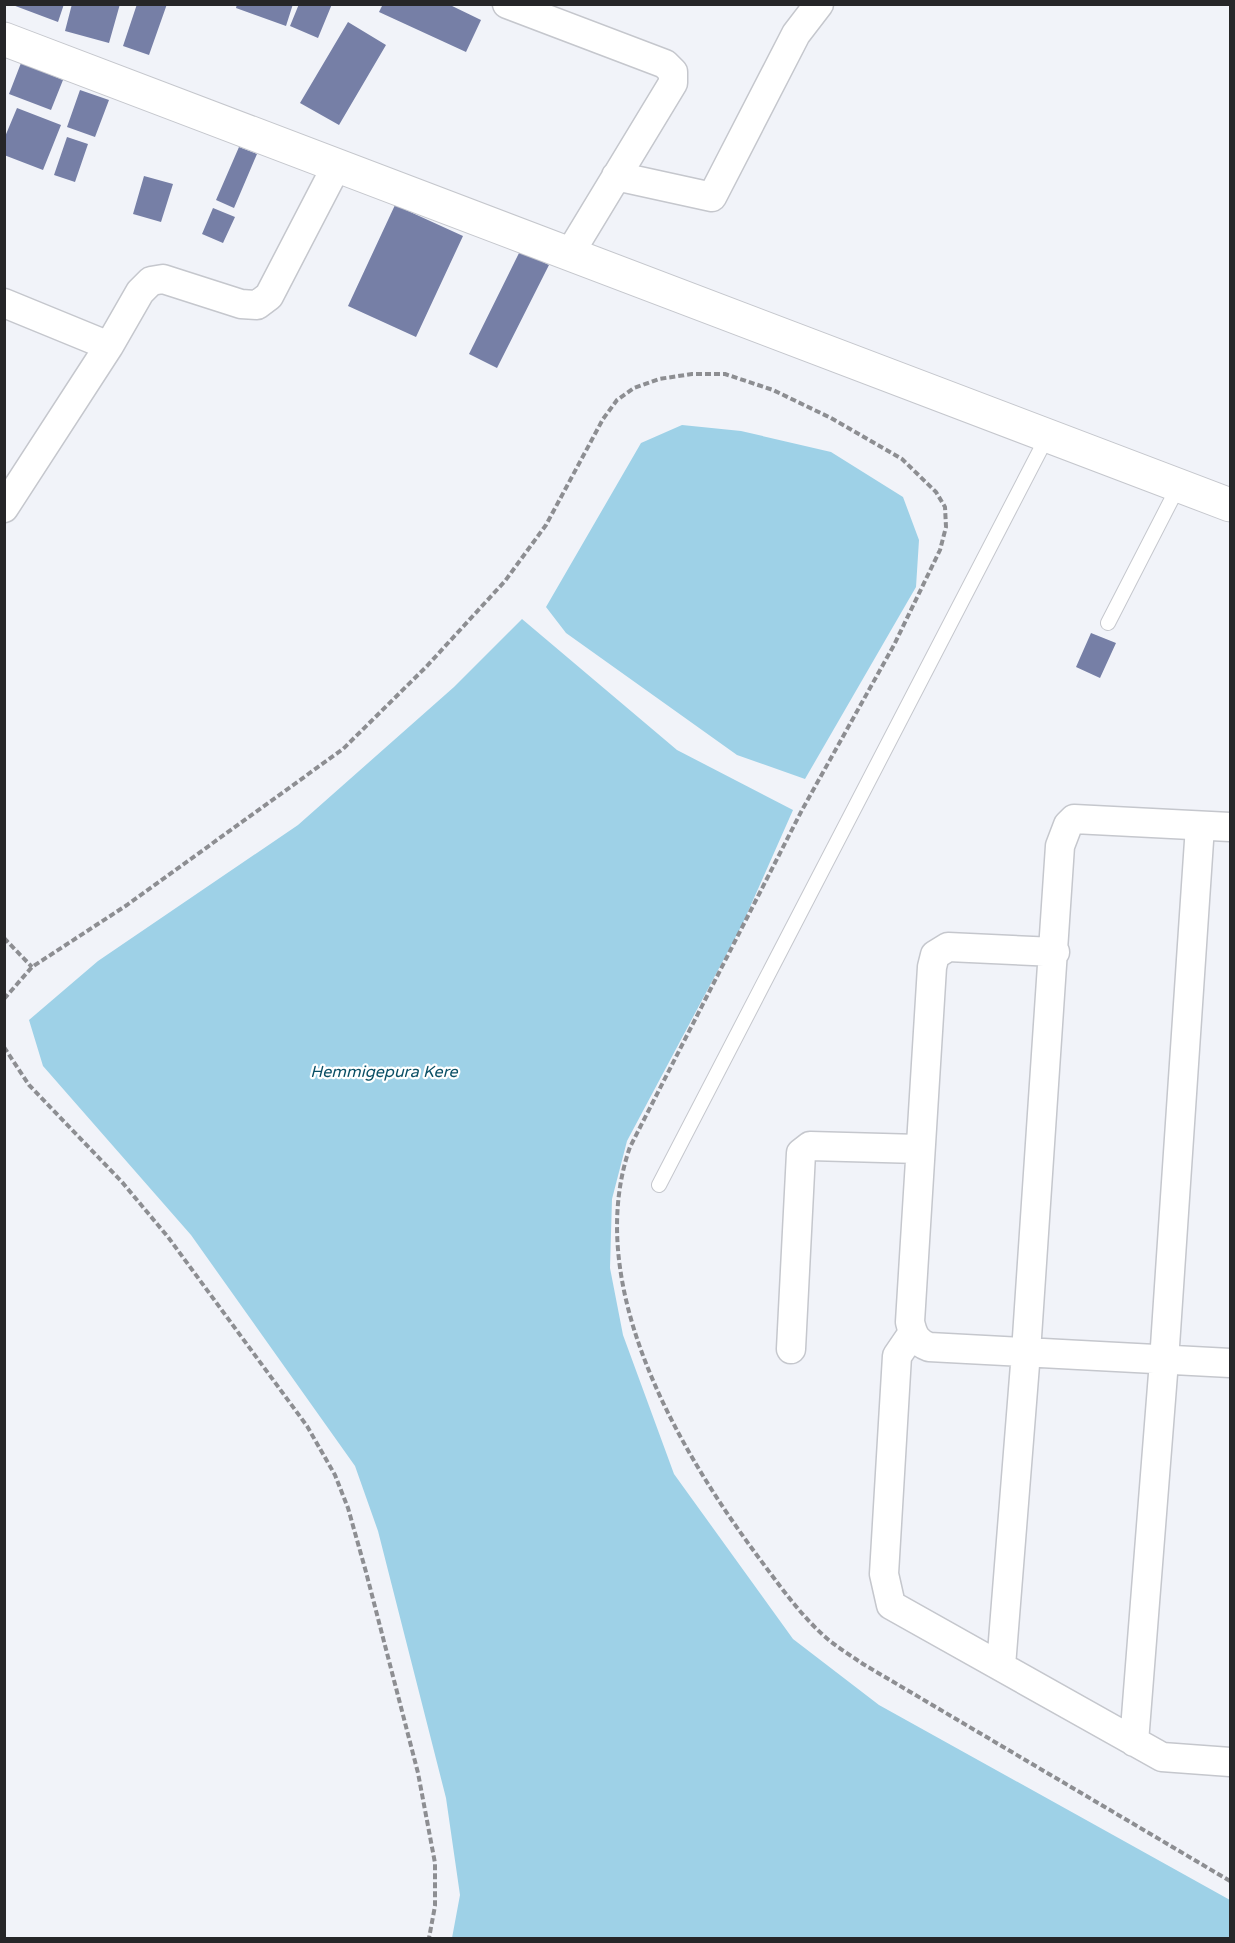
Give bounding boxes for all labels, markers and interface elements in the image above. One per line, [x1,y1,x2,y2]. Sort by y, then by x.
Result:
water label: Hemmigepura Kere [310,1062,459,1082]

